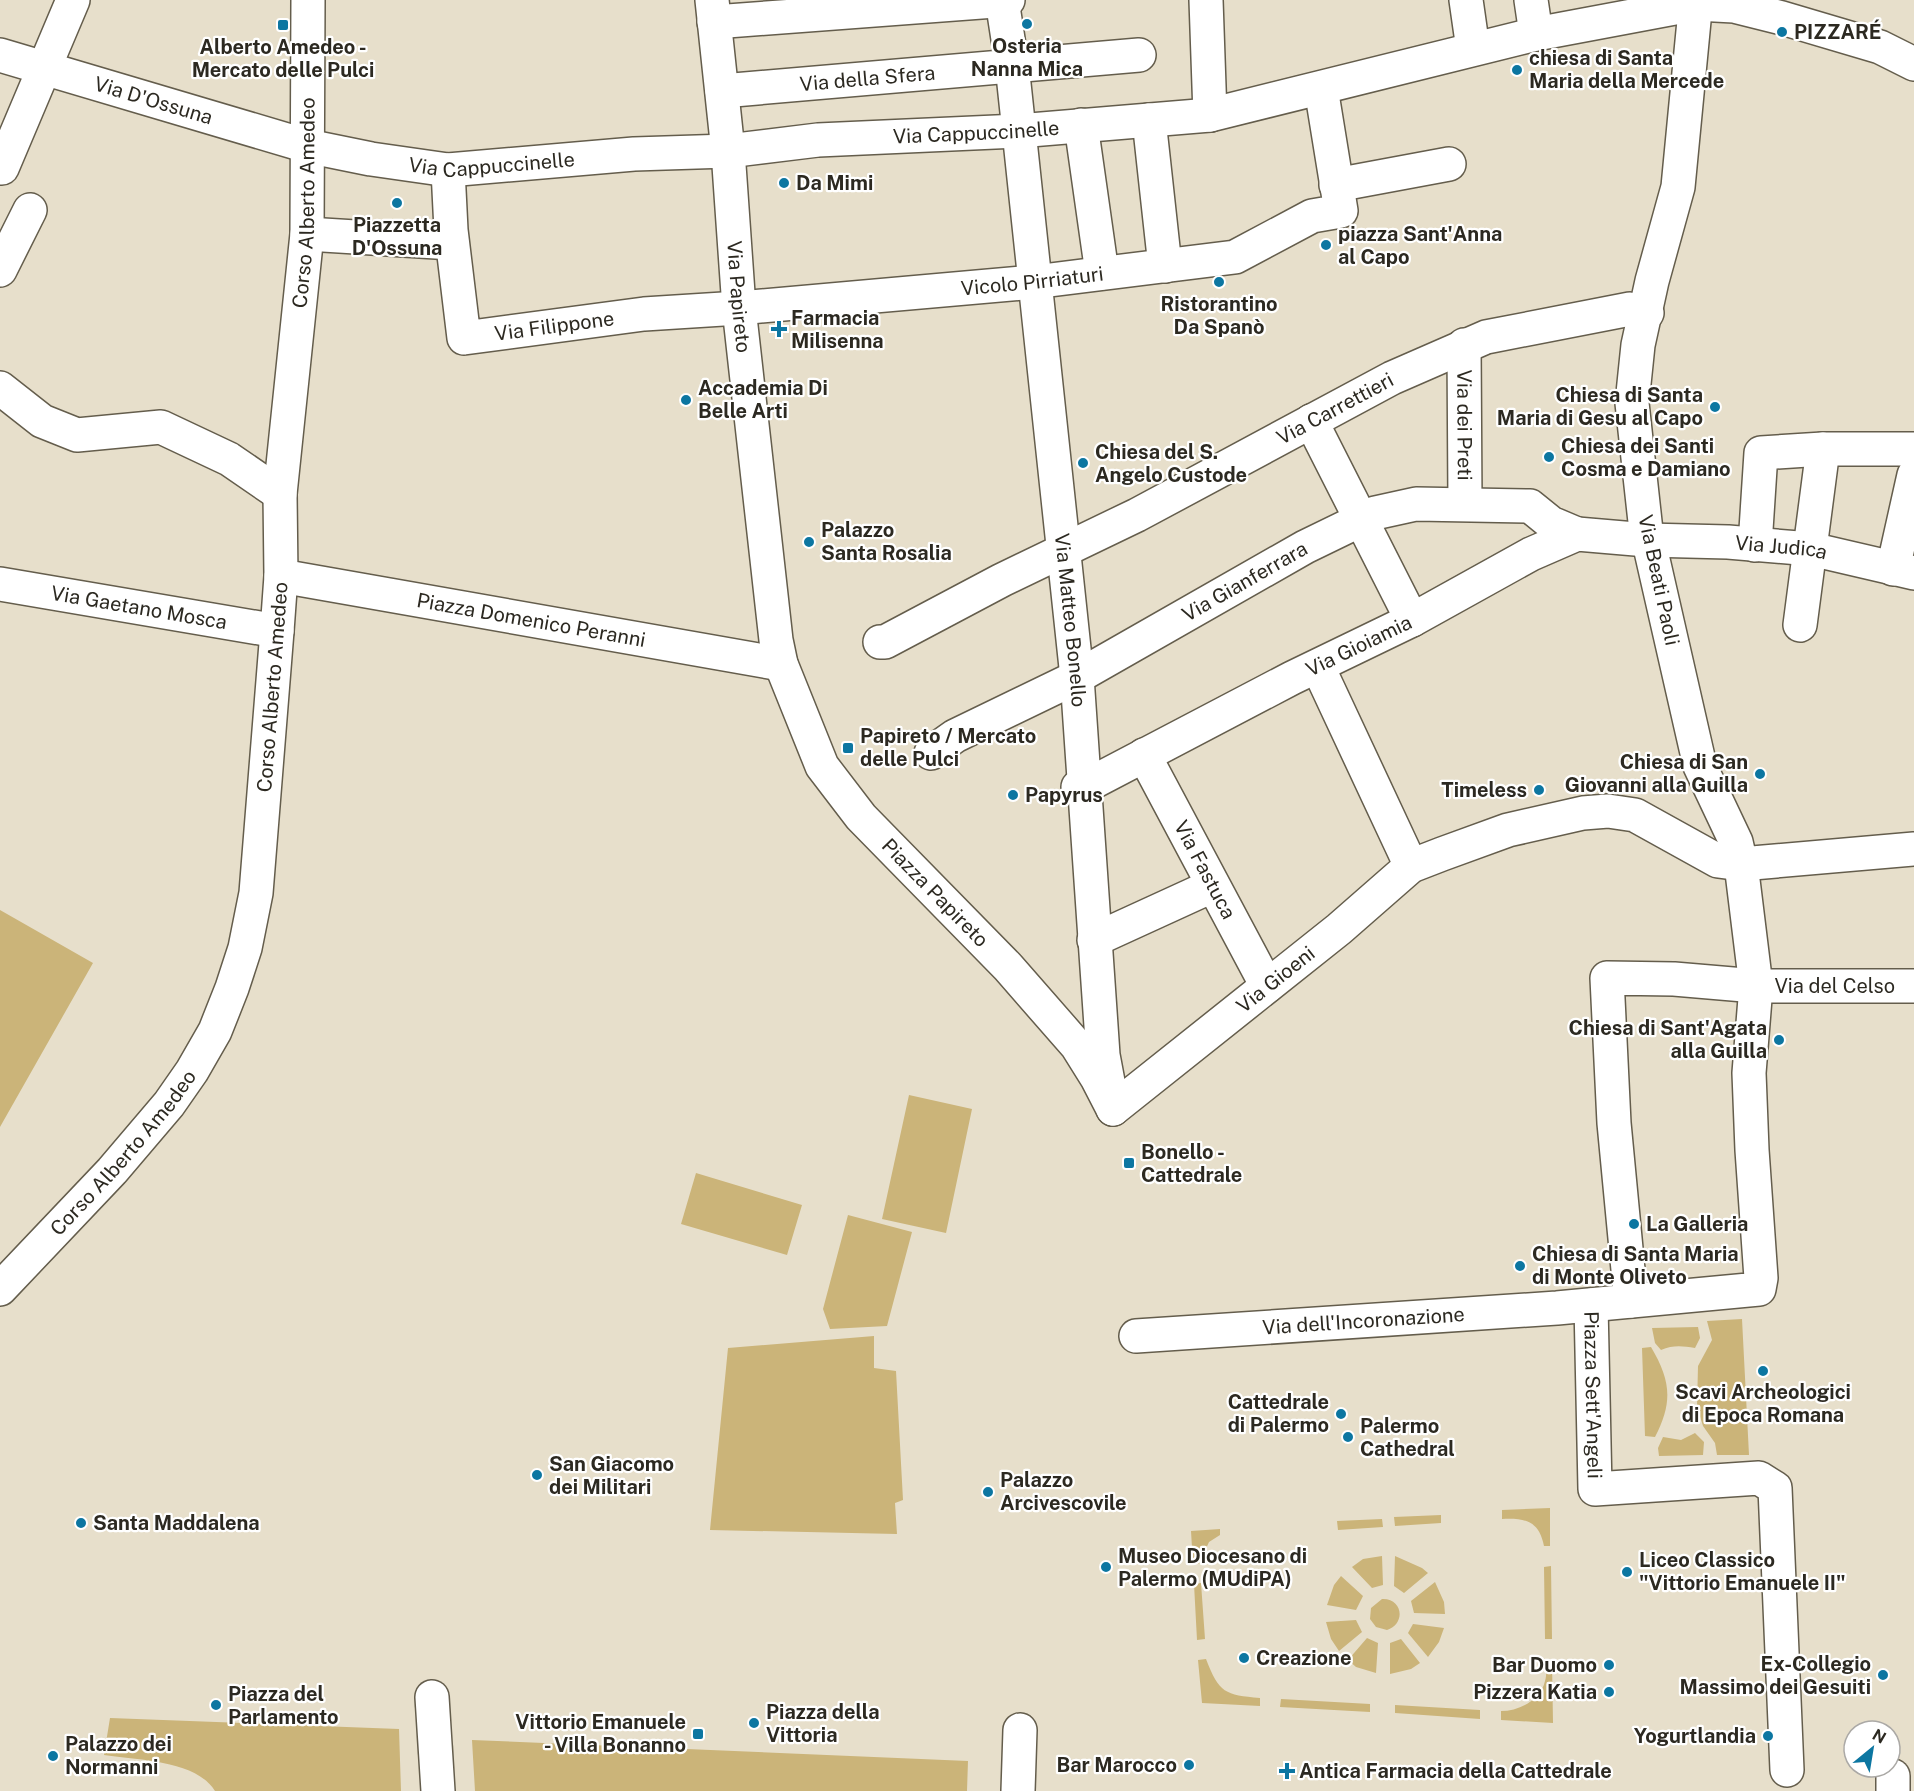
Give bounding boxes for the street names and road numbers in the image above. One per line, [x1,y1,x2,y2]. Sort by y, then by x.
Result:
street label: Via della Sfera [799,61,936,96]
street label: Via D'Ossuna [91,72,215,129]
street label: Corso Alberto Amedeo [287,97,320,309]
street label: Via Cappuccinelle [892,116,1060,149]
street label: Via Cappuccinelle [407,147,576,182]
street label: Via Papireto [722,240,756,354]
street label: Vicolo Pirriaturi [960,261,1105,300]
street label: Via Filippone [493,306,616,346]
street label: Via Carrettieri [1272,368,1398,450]
street label: Via dei Preti [1452,369,1477,481]
street label: Via Beati Paoli [1633,512,1685,648]
street label: Via Judica [1734,531,1830,564]
street label: Via Matteo Bonello [1050,532,1091,708]
street label: Via Gianferrara [1178,536,1312,627]
street label: Via Gaetano Mosca [49,581,229,634]
street label: Corso Alberto Amedeo [252,581,293,793]
street label: Piazza Domenico Peranni [415,588,647,652]
street label: Via Gioiamia [1302,610,1416,681]
street label: Via Fastuca [1169,816,1241,923]
street label: Piazza Papireto [877,834,994,952]
street label: Via Gioeni [1232,941,1320,1018]
street label: Via del Celso [1774,974,1895,998]
street label: Corso Alberto Amedeo [45,1065,201,1240]
street label: Via dell'Incoronazione [1261,1302,1466,1340]
street label: Piazza Sett'Angeli [1579,1311,1607,1479]

